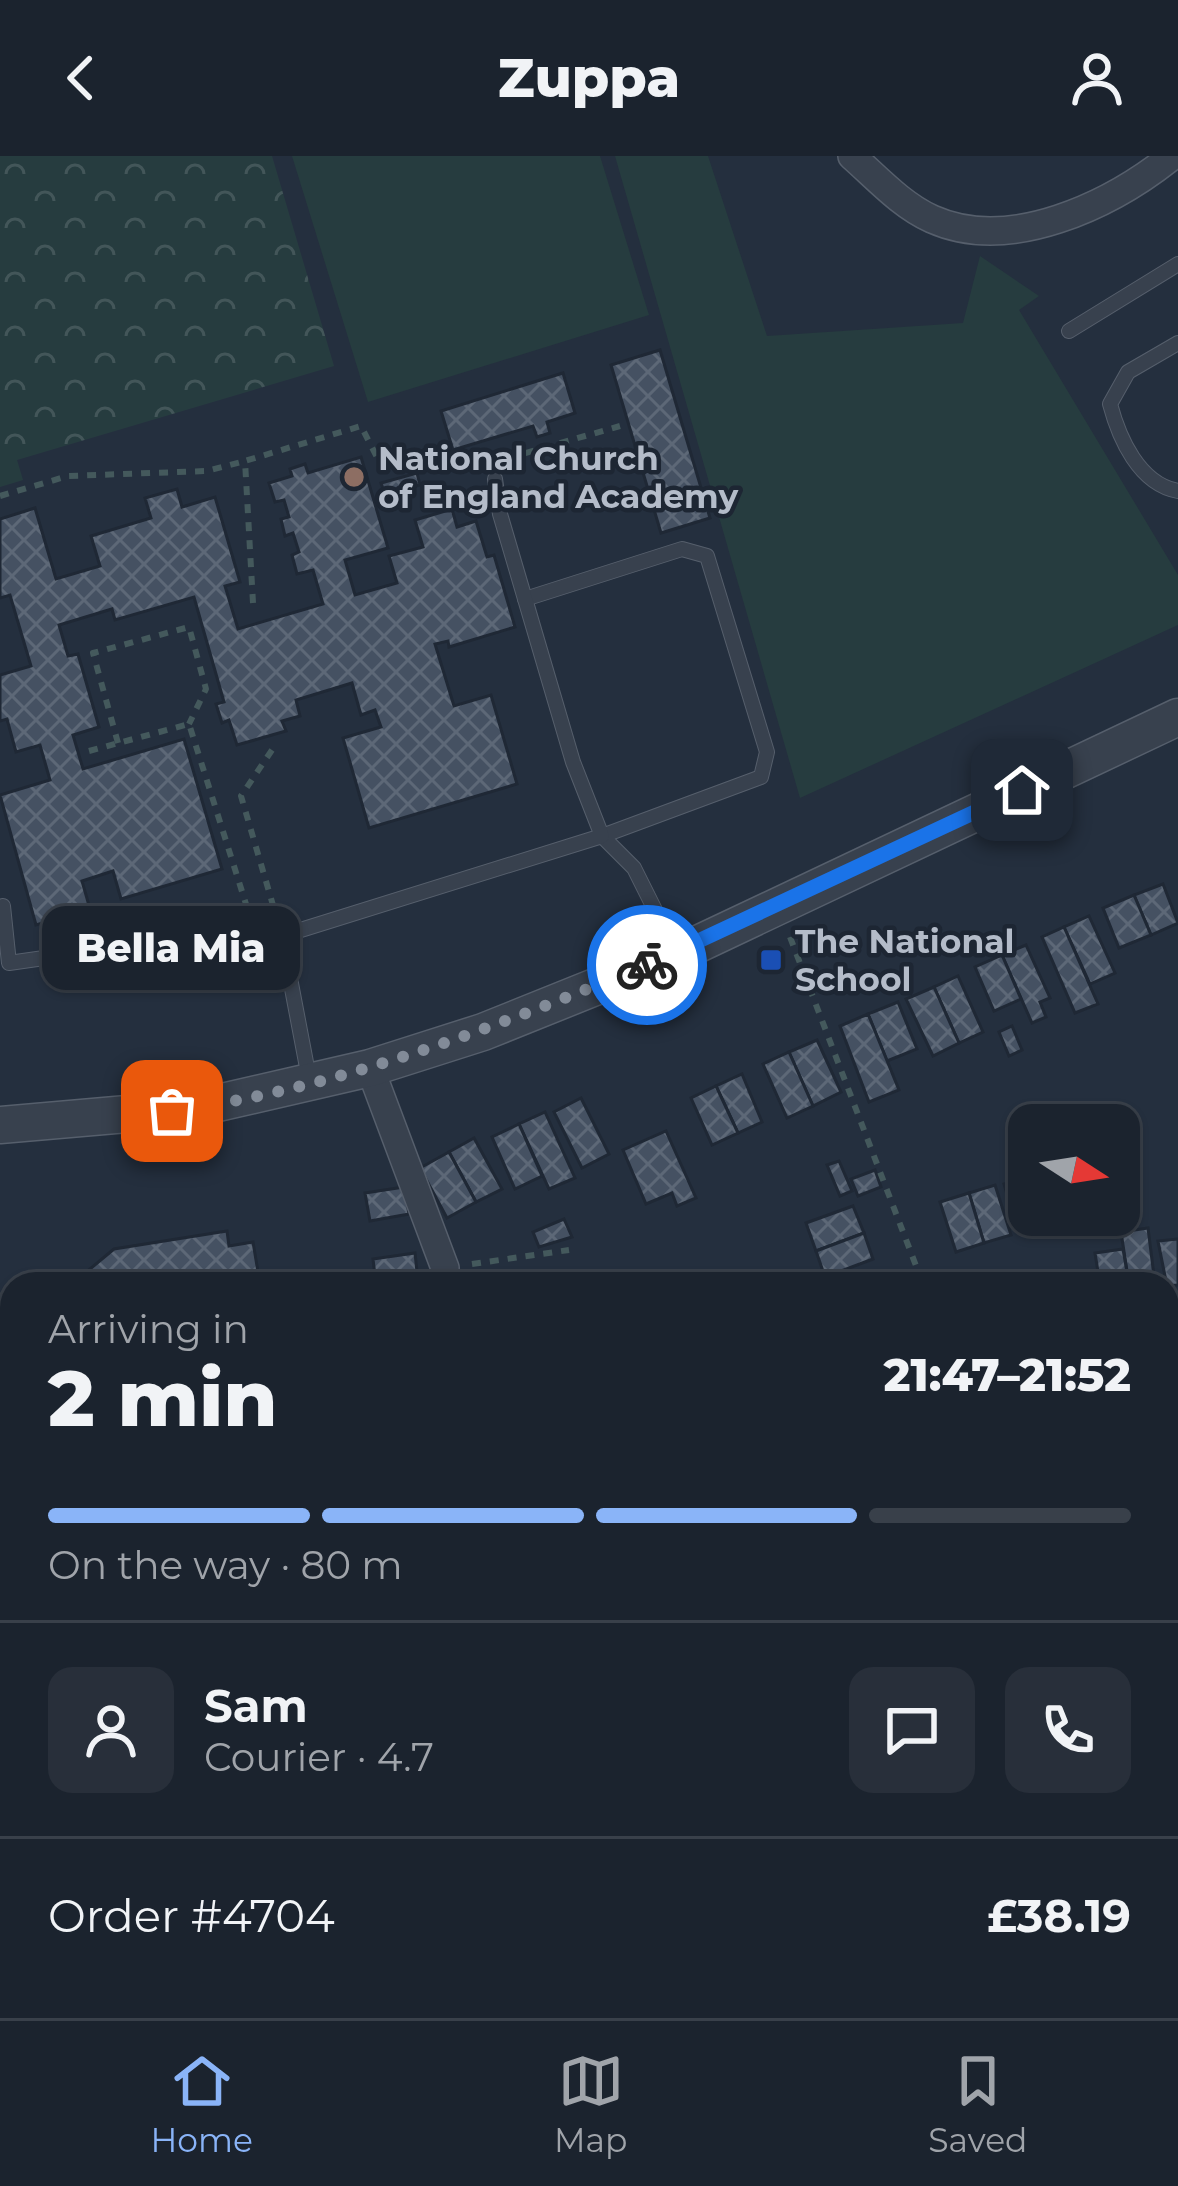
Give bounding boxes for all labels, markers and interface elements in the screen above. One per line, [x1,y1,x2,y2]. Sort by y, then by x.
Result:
icon: back [48,45,114,111]
text: Zuppa [498,45,680,111]
icon: person [1064,45,1130,111]
place label: National Church of England Academy [378,438,738,516]
marker: National Church of England Academy [341,464,367,490]
pin [971,739,1073,841]
icon: home [989,757,1055,823]
courier [587,905,707,1025]
callout: Bella Mia [43,907,301,991]
place label: The National School [795,921,1015,999]
text: Bella Mia [76,924,266,972]
icon: bike [614,932,680,998]
marker: The National School [758,947,784,973]
pin [121,1060,223,1162]
icon: bag [139,1078,205,1144]
north arrow [1008,1104,1140,1236]
map controls [1008,1104,1140,1236]
text: Arriving in [48,1305,249,1353]
text: 21:47–21:52 [883,1347,1131,1402]
text: 2 min [48,1350,278,1446]
text: On the way · 80 m [48,1541,403,1589]
button: person [48,1667,174,1793]
button: chat [849,1667,975,1793]
button: phone [1005,1667,1131,1793]
text: Sam [204,1678,308,1733]
text: Courier · 4.7 [204,1733,434,1781]
text: Order #4704 [48,1888,335,1943]
text: £38.19 [987,1888,1131,1943]
tab: Home [151,2048,253,2160]
tab: Map [554,2048,627,2160]
tab: Saved [928,2048,1027,2160]

